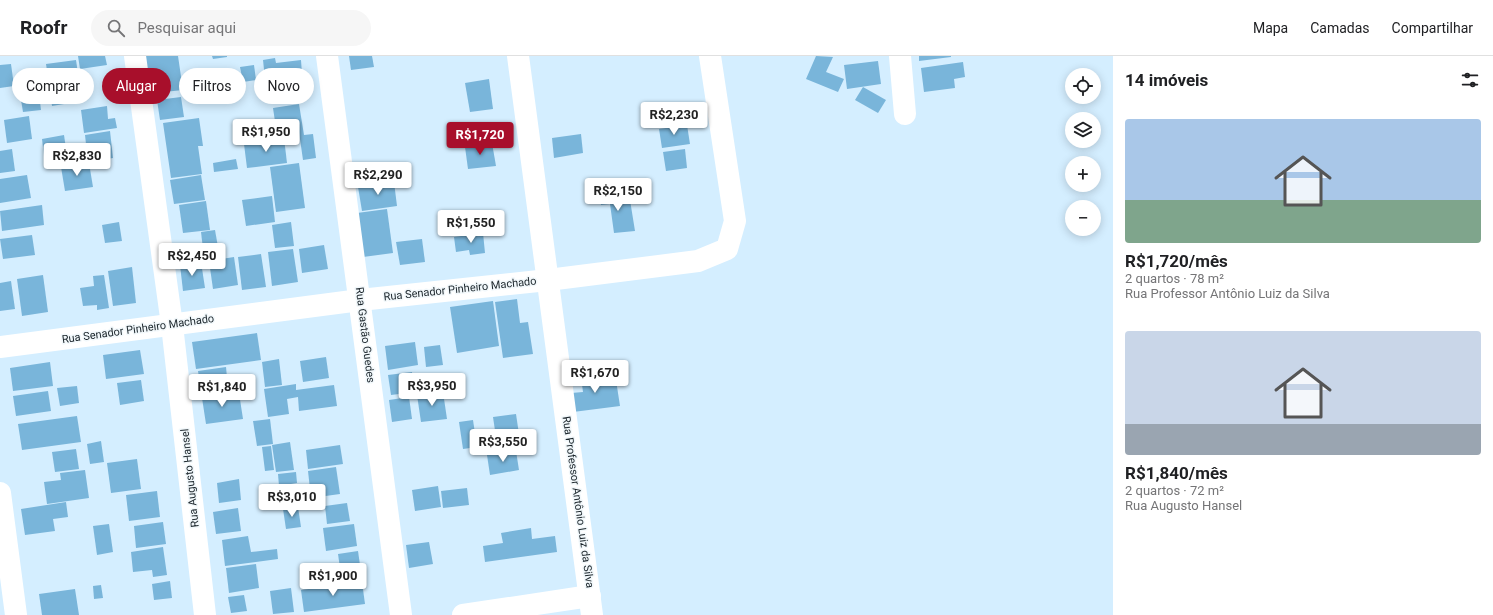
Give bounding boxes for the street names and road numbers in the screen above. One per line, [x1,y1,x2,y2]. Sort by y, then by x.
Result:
street label: Rua Senador Pinheiro Machado [383,275,537,303]
street label: Rua Gastão Guedes [353,286,377,384]
street label: Rua Senador Pinheiro Machado [61,312,215,346]
street label: Rua Professor Antônio Luiz da Silva [559,415,597,589]
street label: Rua Augusto Hansel [178,428,202,528]

